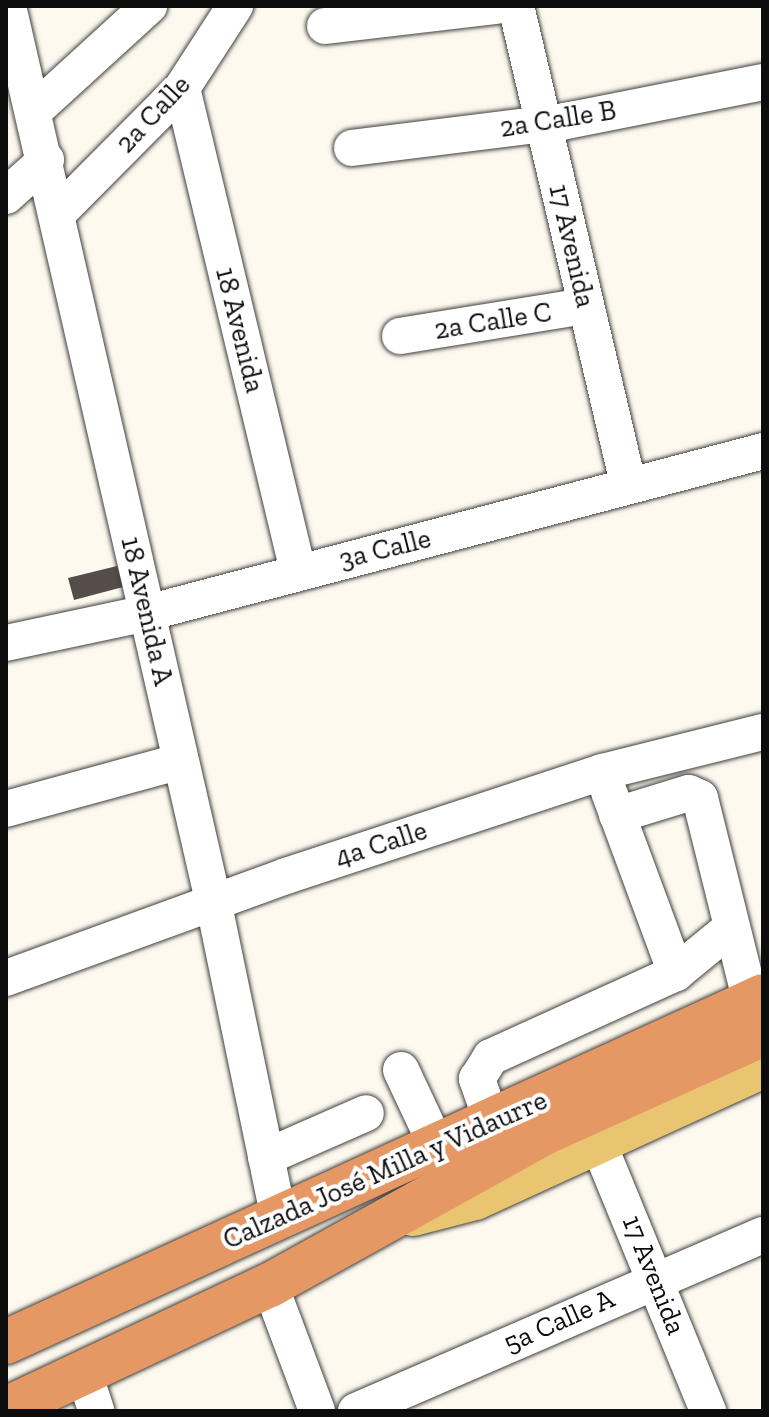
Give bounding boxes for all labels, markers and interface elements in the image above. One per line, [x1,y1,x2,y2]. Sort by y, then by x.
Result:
street label: 2a Calle [109,68,197,160]
street label: 2a Calle B [497,93,619,145]
street label: 17 Avenida [541,181,603,311]
street label: 18 Avenida [208,263,272,397]
street label: 2a Calle C [432,295,554,347]
street label: 3a Calle [336,521,434,577]
street label: 18 Avenida A [113,533,181,689]
street label: 4a Calle [331,813,431,875]
street label: Calzada José Milla y Vidaurre [217,1083,553,1257]
street label: 17 Avenida [615,1210,693,1340]
street label: 5a Calle A [498,1282,620,1360]

